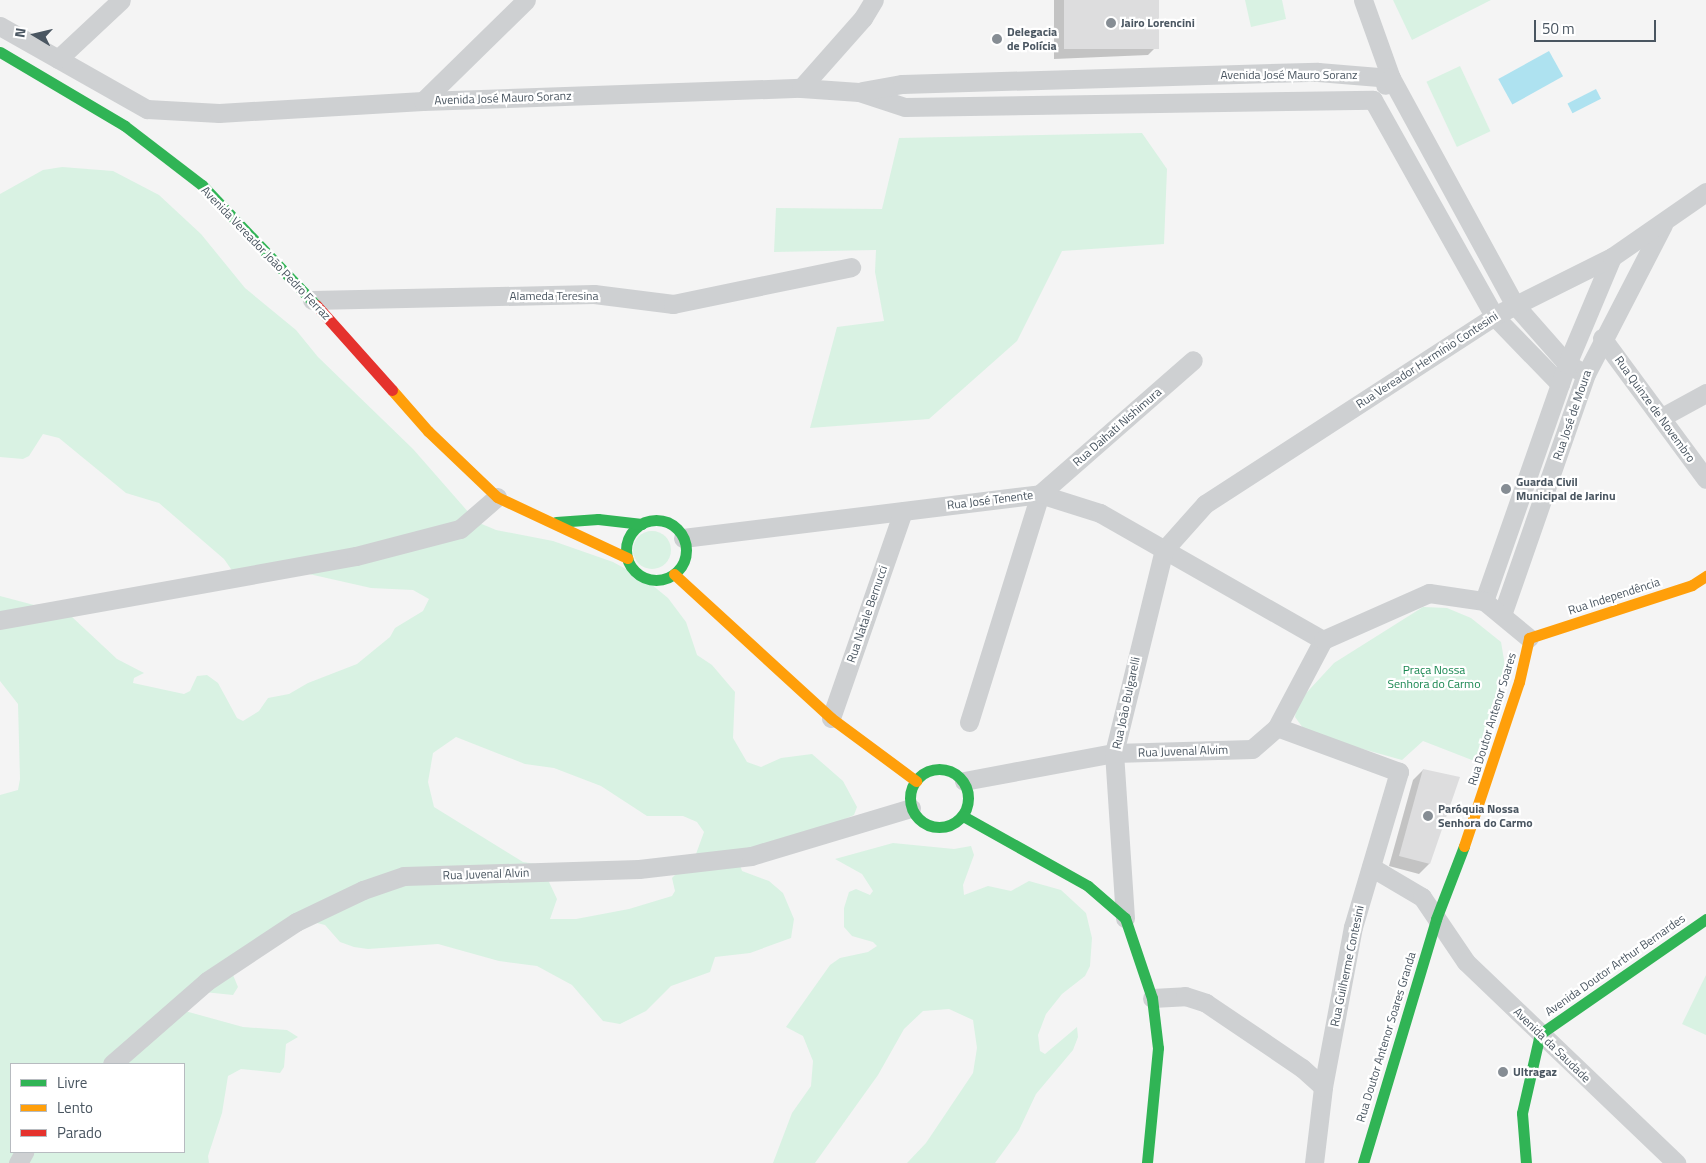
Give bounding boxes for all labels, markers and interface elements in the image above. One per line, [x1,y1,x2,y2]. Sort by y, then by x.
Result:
north arrow [10,10,60,60]
scale bar [1536,10,1658,42]
place label: Jairo Lorencini [1121,16,1195,30]
marker: Jairo Lorencini [1105,17,1117,29]
text: 50 m [1542,17,1575,40]
place label: Delegacia de Polícia [1007,25,1057,53]
text: N [9,26,31,39]
marker: Delegacia de Polícia [991,33,1003,45]
street label: Avenida José Mauro Soranz [1220,68,1358,82]
street label: Avenida José Mauro Soranz [434,88,572,108]
street label: Avenida Vereador João Pedro Ferraz [198,183,334,323]
street label: Alameda Teresina [509,289,599,303]
street label: Rua Vereador Hermínio Contesini [1353,309,1501,411]
street label: Rua Quinze de Novembro [1612,353,1698,465]
street label: Rua José de Moura [1550,368,1594,462]
street label: Rua Daihati Nishimura [1070,385,1164,469]
place label: Guarda Civil Municipal de Jarinu [1516,475,1616,503]
marker: Guarda Civil Municipal de Jarinu [1500,483,1512,495]
street label: Rua José Tenente [946,488,1034,512]
street label: Rua Natale Bernucci [844,564,890,664]
street label: Rua Independência [1566,574,1662,618]
street label: Rua Doutor Antenor Soares [1465,651,1519,787]
street label: Rua João Bulgarelli [1109,655,1143,751]
park label: Praça Nossa Senhora do Carmo [1388,663,1480,691]
street label: Rua Juvenal Alvim [1138,742,1228,760]
place label: Paróquia Nossa Senhora do Carmo [1438,802,1533,830]
marker: Paróquia Nossa Senhora do Carmo [1422,810,1434,822]
street label: Rua Juvenal Alvin [442,865,530,883]
street label: Rua Guilherme Contesini [1327,904,1367,1028]
street label: Avenida Doutor Arthur Bernardes [1542,911,1688,1019]
street label: Rua Doutor Antenor Soares Granda [1353,950,1419,1124]
street label: Avenida da Saudade [1511,1005,1593,1085]
legend [10,1063,185,1153]
place label: Ultragaz [1513,1065,1557,1079]
marker: Ultragaz [1497,1066,1509,1078]
text: Livre [57,1071,87,1094]
text: Lento [57,1096,93,1119]
text: Parado [57,1121,102,1144]

